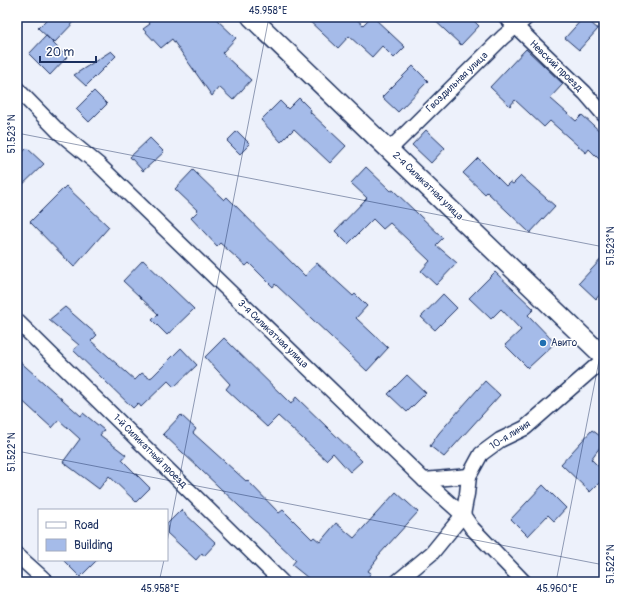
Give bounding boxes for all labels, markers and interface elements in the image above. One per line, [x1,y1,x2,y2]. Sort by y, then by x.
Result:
text: 45.958°E [249,5,287,17]
scale bar [40,38,96,64]
street label: Невский проезд [527,38,585,94]
text: 20 m [46,45,75,60]
street label: Гвоздильная улица [423,49,491,115]
text: 51.523°N [6,114,18,153]
street label: 2-я Силикатная улица [390,149,466,223]
text: 51.523°N [605,226,617,265]
street label: 3-я Силикатная улица [235,297,311,371]
place label: Авито [551,337,578,349]
marker: Авито [538,338,548,348]
street label: 1-й Силикатный проезд [111,412,189,490]
street label: 10-я линия [487,418,533,452]
text: 51.522°N [6,432,18,472]
legend [38,509,168,561]
text: Road [74,518,99,533]
text: Building [74,538,113,553]
text: 51.522°N [605,544,617,584]
text: 45.958°E [141,583,179,595]
text: 45.960°E [537,583,577,595]

